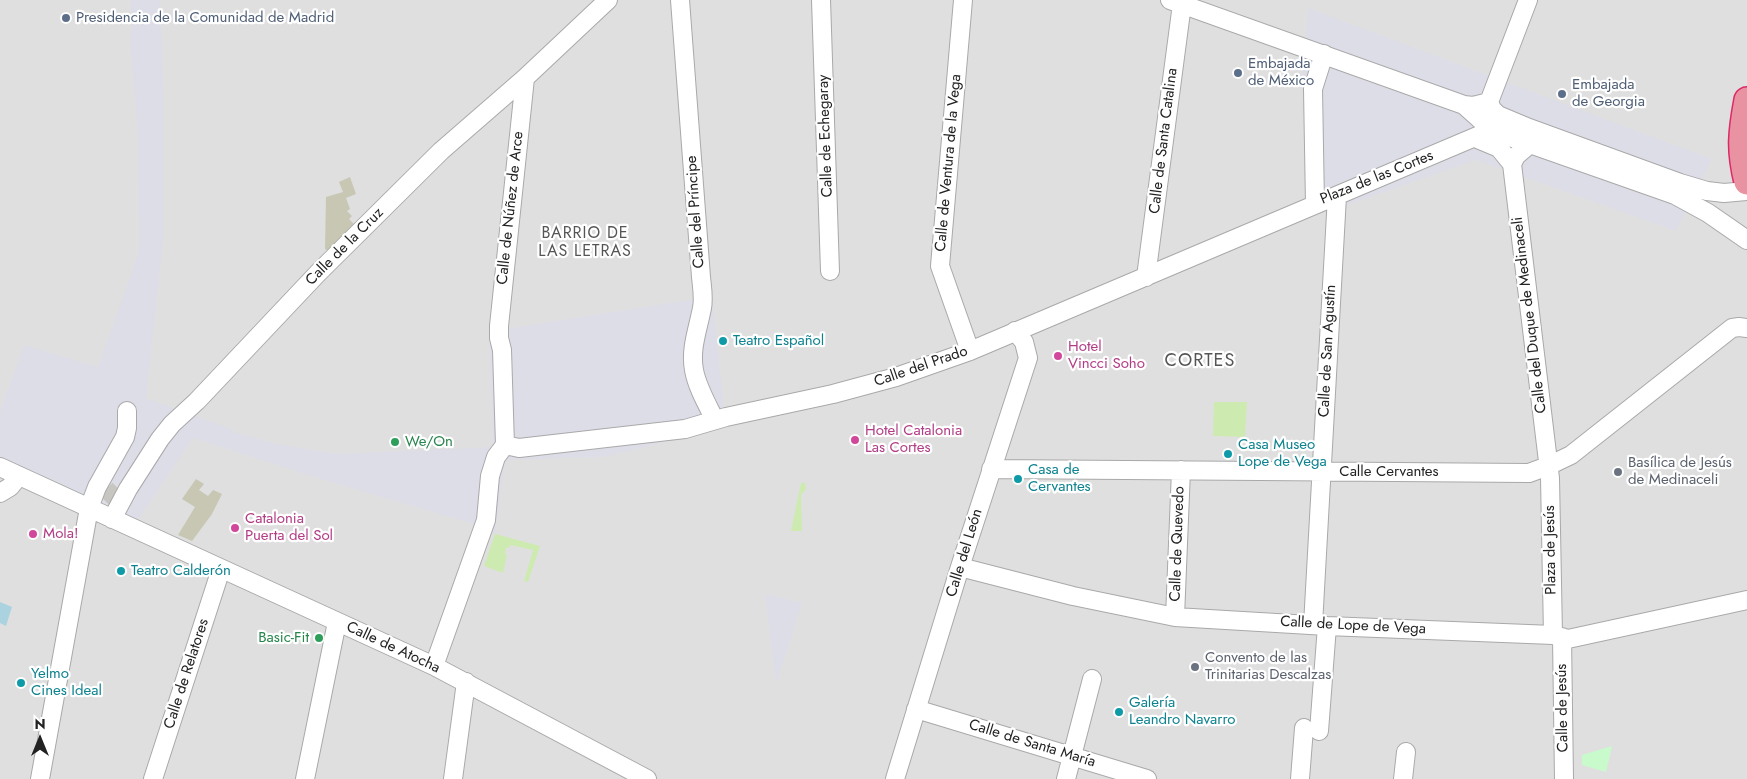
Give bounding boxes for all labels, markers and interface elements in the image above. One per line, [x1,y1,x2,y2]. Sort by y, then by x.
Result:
place label: Presidencia de la Comunidad de Madrid [76,9,334,27]
marker: Presidencia de la Comunidad de Madrid [60,12,72,24]
place label: Embajada de México [1248,55,1314,90]
street label: Calle de Santa Catalina [1146,67,1182,215]
marker: Embajada de México [1232,67,1244,79]
street label: Calle de Ventura de la Vega [932,73,966,253]
street label: Calle de Echegaray [815,74,837,198]
place label: Embajada de Georgia [1572,76,1645,111]
marker: Embajada de Georgia [1556,88,1568,100]
street label: Calle de Núñez de Arce [494,130,528,286]
street label: Plaza de las Cortes [1318,147,1436,209]
street label: Calle del Príncipe [683,155,709,269]
street label: Calle de la Cruz [302,204,388,290]
street label: Calle del Duque de Medinaceli [1509,216,1551,414]
district label: BARRIO DE LAS LETRAS [537,224,633,262]
street label: Calle de San Agustín [1316,284,1340,418]
place label: Teatro Español [733,332,824,350]
marker: Teatro Español [717,335,729,347]
place label: Hotel Vincci Soho [1068,338,1145,373]
street label: Calle del Prado [872,343,970,391]
marker: Hotel Vincci Soho [1052,350,1064,362]
district label: CORTES [1164,351,1236,373]
place label: Hotel Catalonia Las Cortes [865,422,962,457]
place label: We/On [405,433,453,451]
marker: Hotel Catalonia Las Cortes [849,434,861,446]
marker: We/On [389,436,401,448]
place label: Casa Museo Lope de Vega [1238,436,1327,471]
marker: Casa Museo Lope de Vega [1222,448,1234,460]
place label: Basílica de Jesús de Medinaceli [1628,454,1732,489]
place label: Casa de Cervantes [1028,461,1091,496]
street label: Calle Cervantes [1339,463,1439,481]
marker: Basílica de Jesús de Medinaceli [1612,466,1624,478]
marker: Casa de Cervantes [1012,473,1024,485]
street label: Calle de Quevedo [1167,486,1189,602]
street label: Plaza de Jesús [1541,505,1561,595]
street label: Calle del León [943,507,987,599]
place label: Catalonia Puerta del Sol [245,510,333,545]
marker: Catalonia Puerta del Sol [229,522,241,534]
place label: Mola! [43,525,79,543]
marker: Mola! [27,528,39,540]
place label: Teatro Calderón [131,562,231,580]
marker: Teatro Calderón [115,565,127,577]
street label: Calle de Lope de Vega [1280,613,1426,639]
street label: Calle de Relatores [161,617,213,731]
street label: Calle de Atocha [343,618,443,678]
place label: Basic-Fit [258,629,309,647]
marker: Basic-Fit [313,632,325,644]
place label: Convento de las Trinitarias Descalzas [1205,649,1331,684]
marker: Convento de las Trinitarias Descalzas [1189,661,1201,673]
street label: Calle de Jesús [1553,664,1573,752]
place label: Yelmo Cines Ideal [31,665,102,700]
marker: Yelmo Cines Ideal [15,677,27,689]
place label: Galería Leandro Navarro [1129,694,1236,729]
marker: Galería Leandro Navarro [1113,706,1125,718]
north arrow [15,714,65,764]
text: N [34,714,46,734]
street label: Calle de Santa María [966,716,1098,772]

